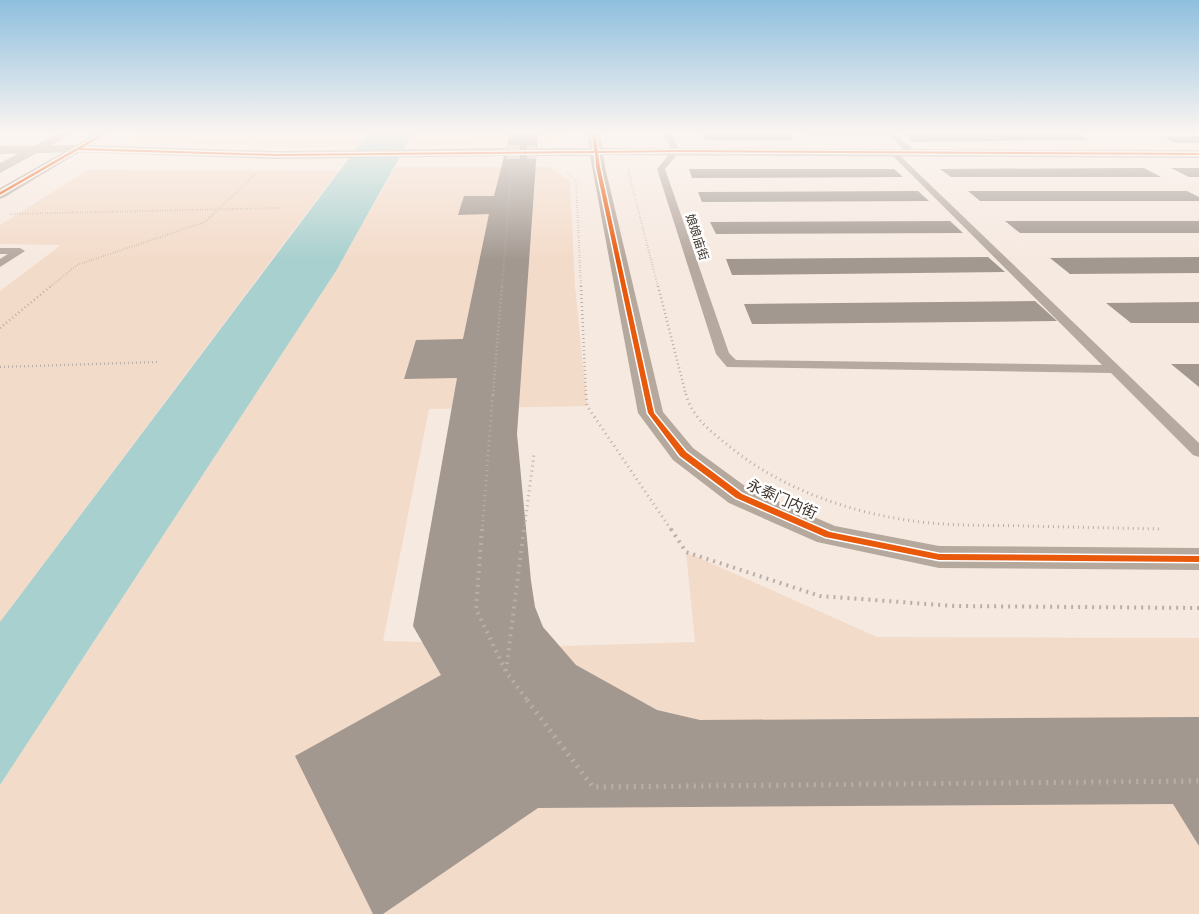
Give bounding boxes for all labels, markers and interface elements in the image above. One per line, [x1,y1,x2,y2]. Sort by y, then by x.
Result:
street label: 娘娘庙街 [683,212,712,262]
street label: 永泰门内街 [744,475,820,522]

